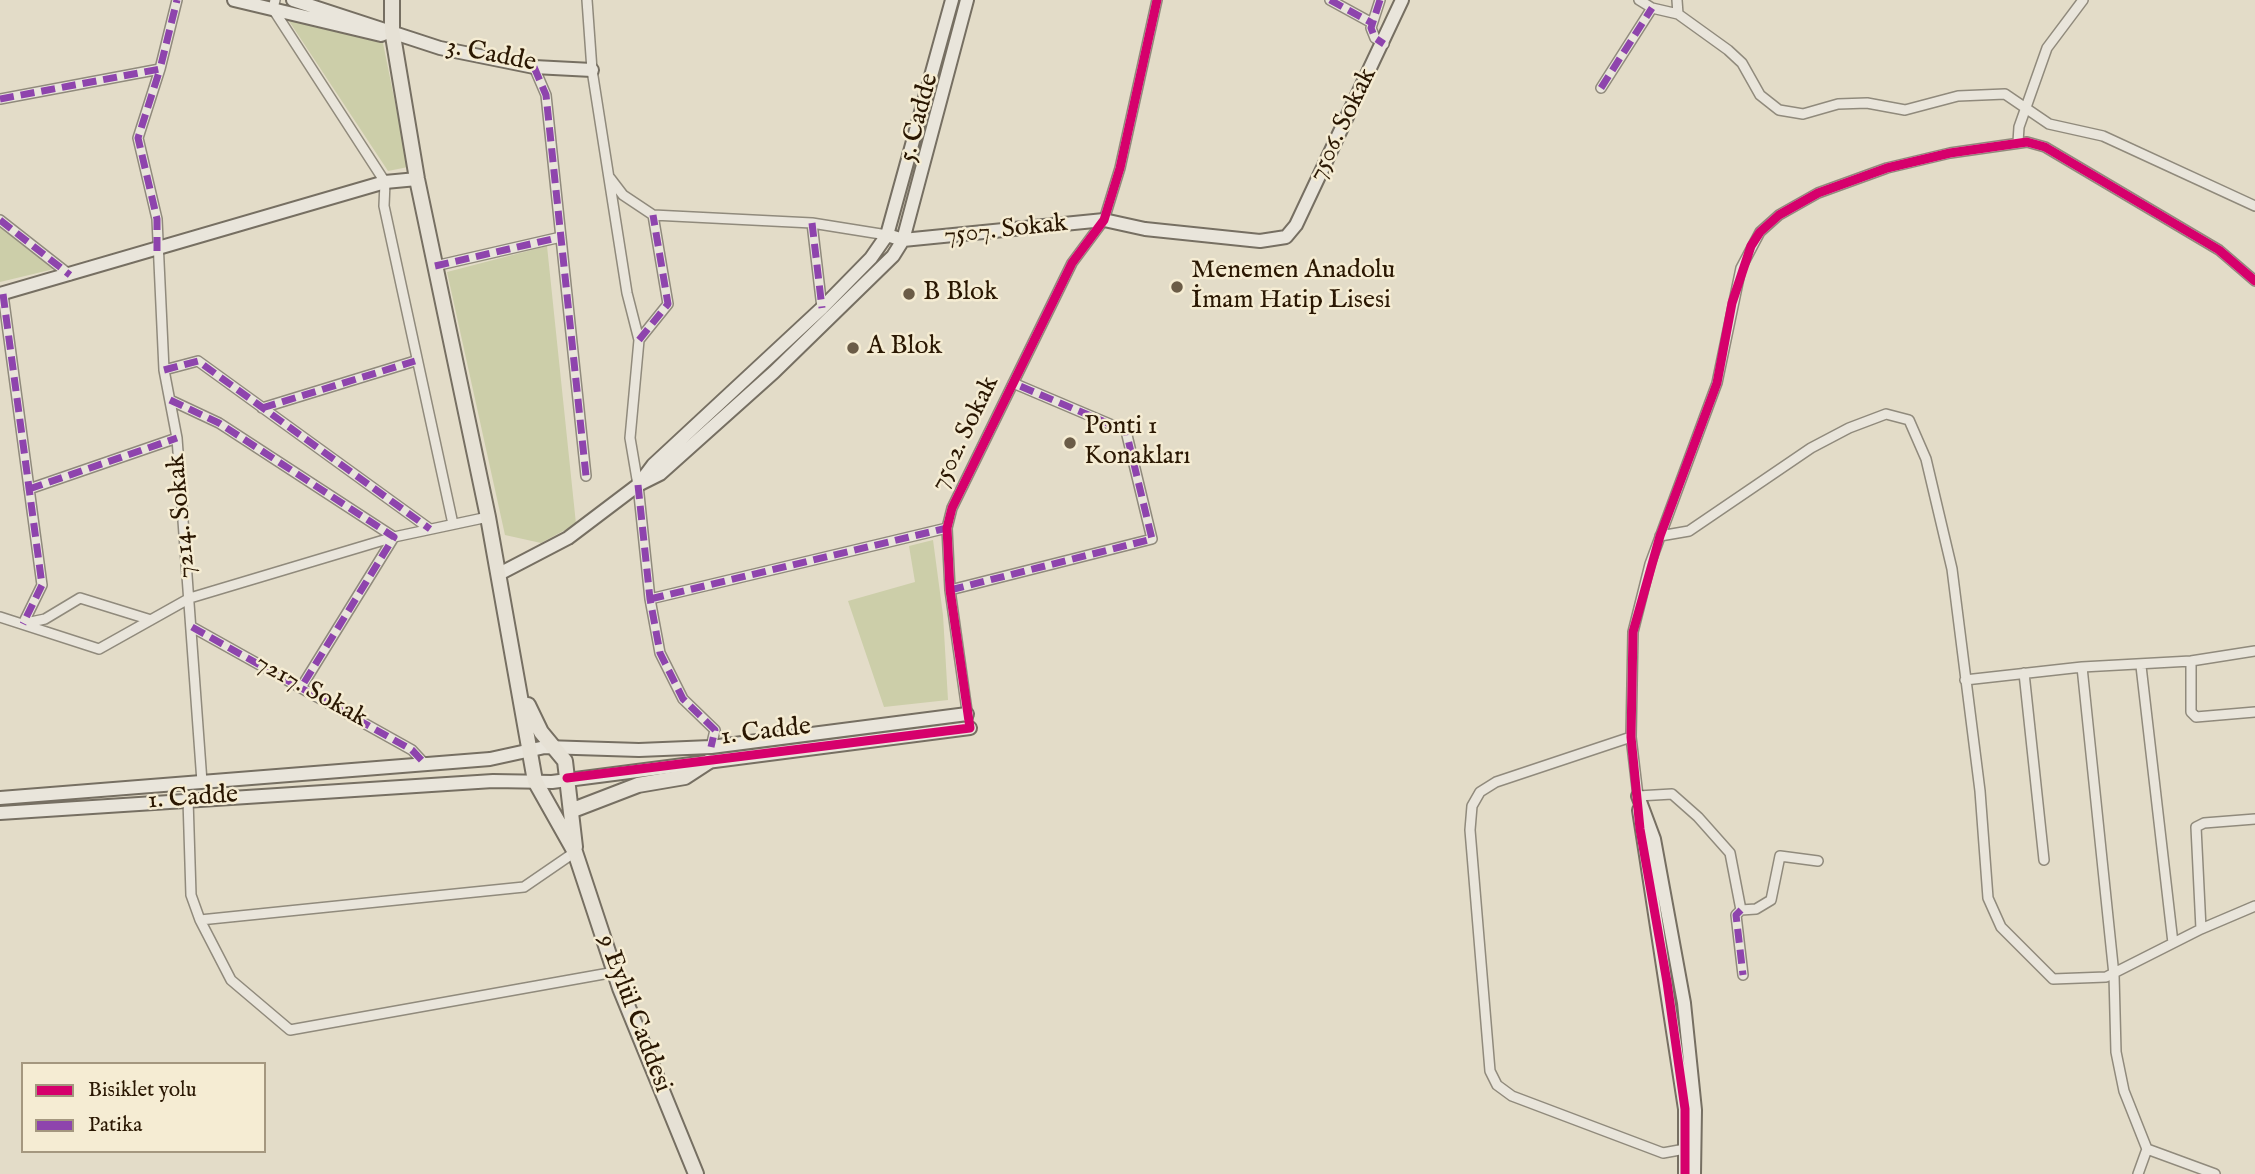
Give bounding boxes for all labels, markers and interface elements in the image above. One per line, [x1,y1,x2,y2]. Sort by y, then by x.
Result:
street label: 3. Cadde [444,32,538,80]
street label: 7506. Sokak [1303,63,1385,187]
street label: 5. Cadde [893,70,947,166]
street label: 7507. Sokak [943,209,1069,253]
place label: Menemen Anadolu İmam Hatip Lisesi [1191,256,1395,318]
place label: B Blok [923,278,998,310]
marker: Menemen Anadolu İmam Hatip Lisesi [1169,279,1185,295]
marker: B Blok [901,286,917,302]
place label: A Blok [867,332,942,364]
marker: A Blok [845,340,861,356]
street label: 7502. Sokak [925,371,1007,497]
place label: Ponti 1 Konakları [1084,412,1190,474]
marker: Ponti 1 Konakları [1062,435,1078,451]
street label: 7214. Sokak [162,452,204,580]
street label: 7217. Sokak [249,648,373,736]
street label: 1. Cadde [719,712,813,754]
street label: 1. Cadde [147,780,239,818]
street label: 9 Eylül Caddesi [589,931,677,1097]
legend [21,1062,266,1153]
text: Bisiklet yolu [88,1077,197,1104]
text: Patika [88,1112,142,1139]

